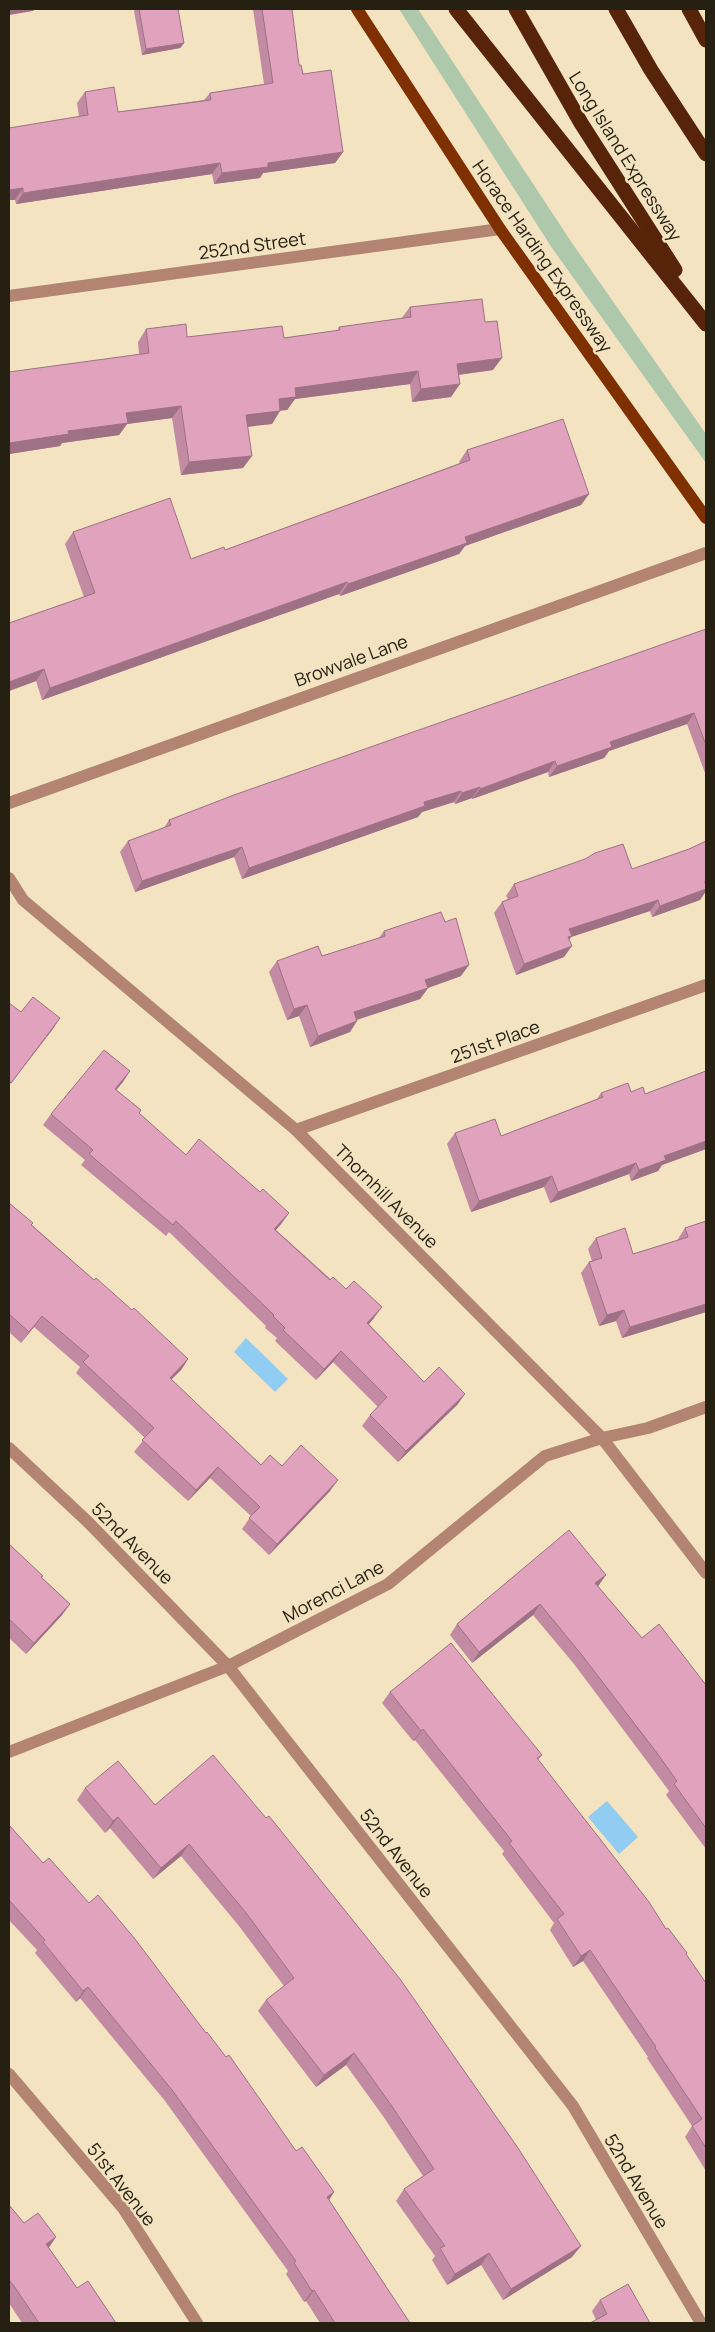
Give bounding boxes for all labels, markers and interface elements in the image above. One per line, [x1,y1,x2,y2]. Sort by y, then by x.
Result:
street label: Long Island Expressway [564,67,688,246]
street label: Horace Harding Expressway [467,155,619,357]
street label: 252nd Street [197,226,307,264]
street label: Browvale Lane [291,628,411,692]
street label: 251st Place [447,1014,543,1068]
street label: Thornhill Avenue [330,1139,444,1253]
street label: 52nd Avenue [87,1497,179,1589]
street label: Morenci Lane [278,1554,388,1628]
street label: 52nd Avenue [355,1804,439,1902]
street label: 52nd Avenue [599,2129,675,2233]
street label: 51st Avenue [82,2137,162,2231]

